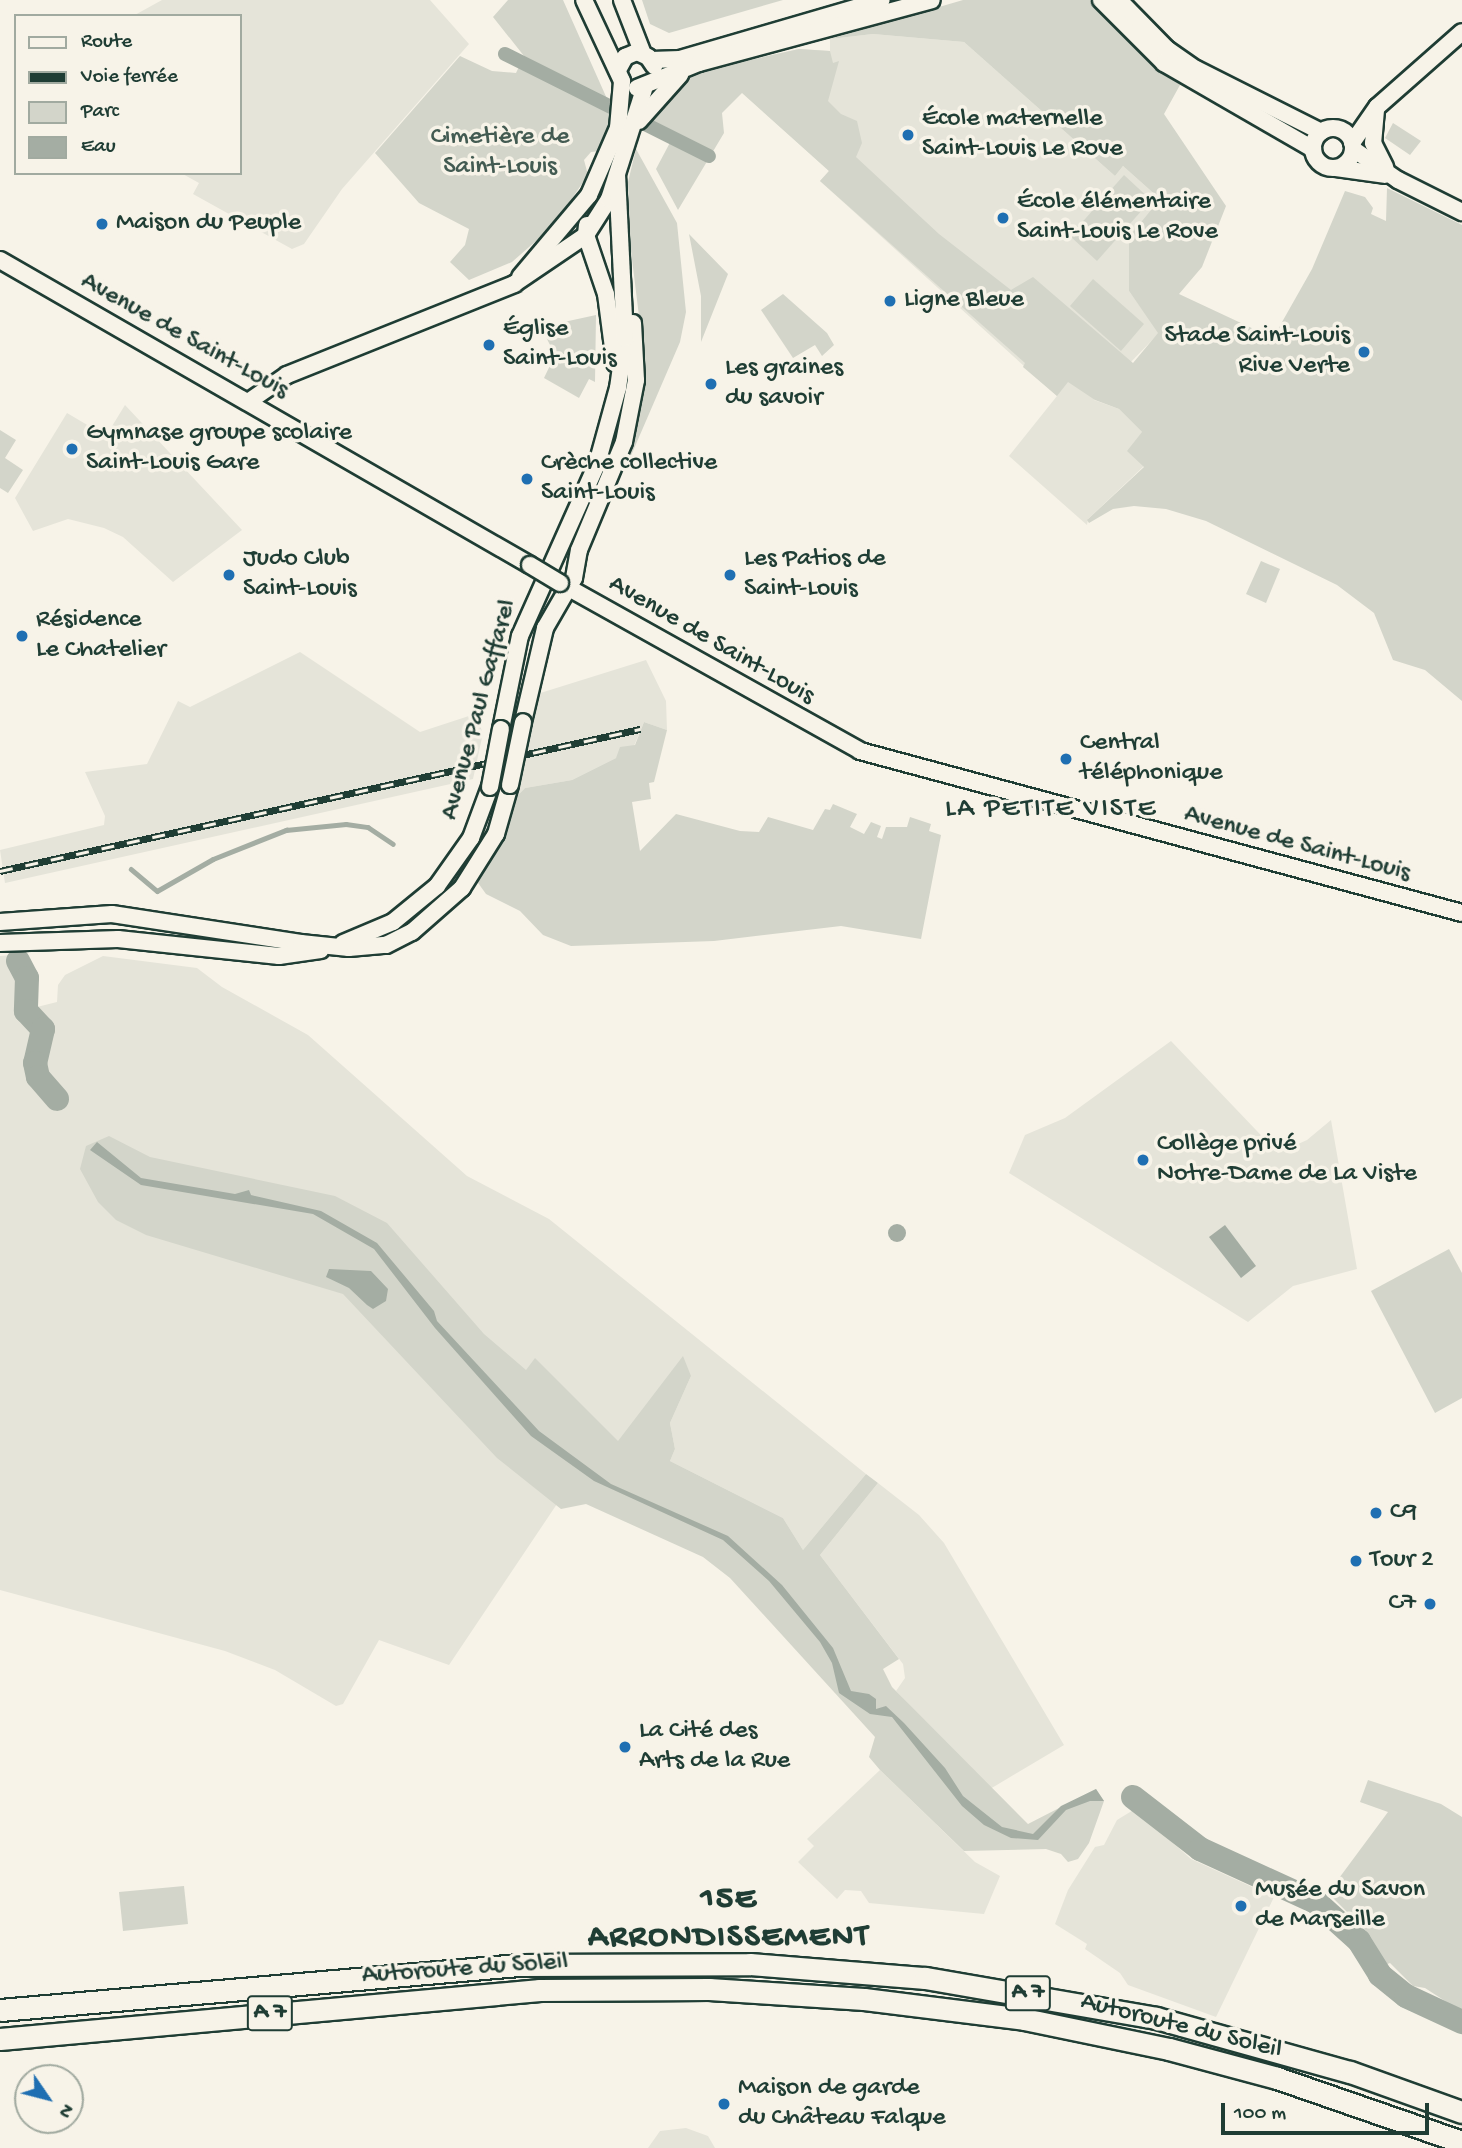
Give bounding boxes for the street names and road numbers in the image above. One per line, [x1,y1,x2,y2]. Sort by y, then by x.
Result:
street label: Avenue de Saint-Louis [75,267,293,407]
street label: Avenue de Saint-Louis [602,569,820,713]
street label: Avenue Paul Gaffarel [436,596,524,824]
street label: Avenue de Saint-Louis [1181,800,1413,890]
street label: Autoroute du Soleil [361,1947,569,1993]
road number: A 7 [1004,1972,1052,2014]
street label: Autoroute du Soleil [1077,1987,1285,2067]
road number: A 7 [246,1992,294,2034]

